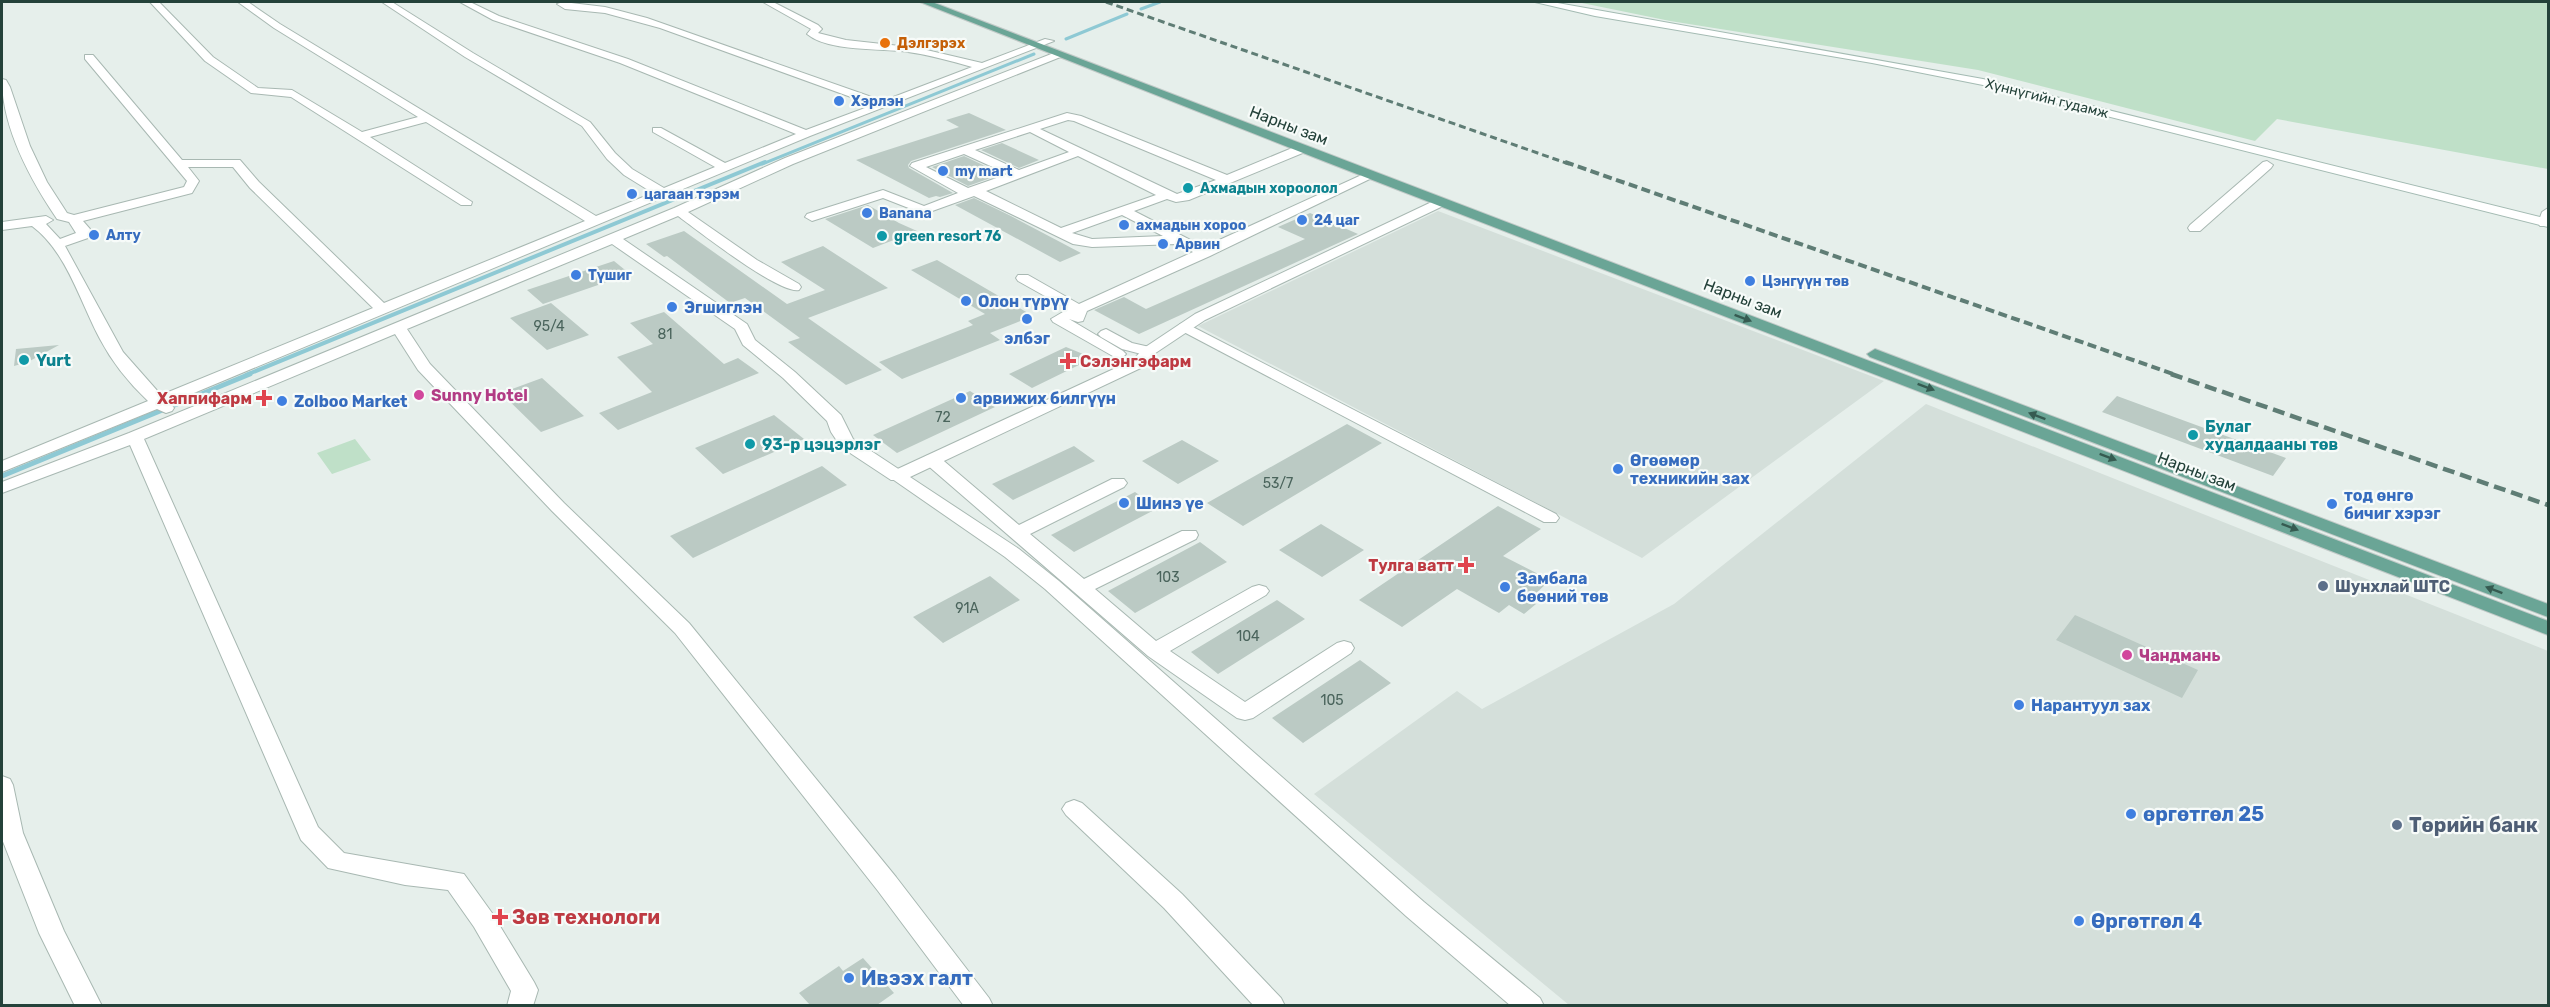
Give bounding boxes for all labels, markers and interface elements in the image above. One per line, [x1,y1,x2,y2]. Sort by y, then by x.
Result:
place label: Дэлгэрэх [897,35,966,52]
marker: Дэлгэрэх [878,36,892,50]
street label: Хүннүгийн гудамж [1983,75,2110,122]
place label: Хэрлэн [851,93,904,110]
marker: Хэрлэн [832,94,846,108]
street label: Нарны зам [1247,102,1331,149]
place label: my mart [955,163,1013,180]
marker: my mart [936,164,950,178]
place label: Ахмадын хороолол [1200,180,1338,197]
marker: Ахмадын хороолол [1181,181,1195,195]
place label: цагаан тэрэм [644,186,740,203]
marker: цагаан тэрэм [625,187,639,201]
place label: Banana [879,205,932,222]
marker: Banana [860,206,874,220]
place label: 24 цаг [1314,212,1360,229]
marker: 24 цаг [1295,213,1309,227]
place label: ахмадын хороо [1136,217,1246,234]
marker: ахмадын хороо [1117,218,1131,232]
place label: Алту [106,227,141,244]
marker: Алту [87,228,101,242]
place label: green resort 76 [894,228,1001,245]
marker: green resort 76 [875,229,889,243]
place label: Арвин [1175,236,1220,253]
marker: Арвин [1156,237,1170,251]
place label: Түшиг [588,267,632,284]
marker: Түшиг [569,268,583,282]
place label: Цэнгүүн төв [1762,273,1849,290]
marker: Цэнгүүн төв [1743,274,1757,288]
street label: Нарны зам [1701,275,1785,322]
place label: Олон түрүү [978,292,1070,311]
marker: Олон түрүү [959,294,973,308]
place label: Эгшиглэн [684,298,762,317]
marker: Эгшиглэн [665,300,679,314]
marker: элбэг [1020,312,1034,326]
one-way arrow [1735,313,1753,323]
house number: 95/4 [533,318,565,335]
house number: 81 [658,326,672,343]
place label: элбэг [1004,329,1051,348]
place label: Yurt [36,351,71,370]
place label: Сэлэнгэфарм [1080,352,1191,371]
marker: Yurt [17,353,31,367]
marker: Сэлэнгэфарм [1061,354,1075,368]
one-way arrow [1917,383,1935,392]
place label: Sunny Hotel [431,386,528,405]
marker: Sunny Hotel [412,388,426,402]
place label: Хаппифарм [157,389,252,408]
place label: арвижих билгүүн [973,389,1116,408]
marker: Хаппифарм [257,391,271,405]
marker: арвижих билгүүн [954,391,968,405]
place label: Zolboo Market [294,392,408,411]
marker: Zolboo Market [275,394,289,408]
house number: 72 [935,409,951,426]
one-way arrow [2028,411,2046,420]
place label: Булаг худалдааны төв [2205,417,2338,454]
marker: Булаг худалдааны төв [2186,428,2200,442]
place label: 93-р цэцэрлэг [762,435,881,454]
marker: 93-р цэцэрлэг [743,437,757,451]
street label: Нарны зам [2155,448,2239,495]
place label: Өгөөмөр техникийн зах [1630,451,1750,488]
one-way arrow [2099,452,2117,462]
marker: Өгөөмөр техникийн зах [1611,462,1625,476]
house number: 53/7 [1263,475,1293,492]
place label: тод өнгө бичиг хэрэг [2344,486,2441,523]
place label: Шинэ үе [1136,494,1204,513]
marker: Шинэ үе [1117,496,1131,510]
marker: тод өнгө бичиг хэрэг [2325,497,2339,511]
one-way arrow [2281,522,2299,532]
place label: Тулга ватт [1368,556,1454,575]
marker: Тулга ватт [1459,558,1473,572]
house number: 103 [1156,569,1180,586]
place label: Замбала бөөний төв [1517,569,1609,606]
place label: Шунхлай ШТС [2335,577,2450,596]
marker: Шунхлай ШТС [2316,579,2330,593]
marker: Замбала бөөний төв [1498,580,1512,594]
one-way arrow [2485,585,2503,595]
house number: 91A [955,600,979,617]
house number: 104 [1236,628,1260,645]
place label: Чандмань [2139,646,2221,665]
marker: Чандмань [2120,648,2134,662]
house number: 105 [1320,692,1344,709]
place label: Нарантуул зах [2031,696,2151,715]
marker: Нарантуул зах [2012,698,2026,712]
place label: өргөтгөл 25 [2143,802,2264,826]
marker: өргөтгөл 25 [2124,807,2138,821]
place label: Төрийн банк [2409,813,2538,837]
marker: Төрийн банк [2390,818,2404,832]
place label: Зөв технологи [512,905,660,929]
place label: Өргөтгөл 4 [2091,909,2202,933]
marker: Зөв технологи [493,910,507,924]
marker: Өргөтгөл 4 [2072,914,2086,928]
place label: Ивээх галт [861,966,973,990]
marker: Ивээх галт [842,971,856,985]

